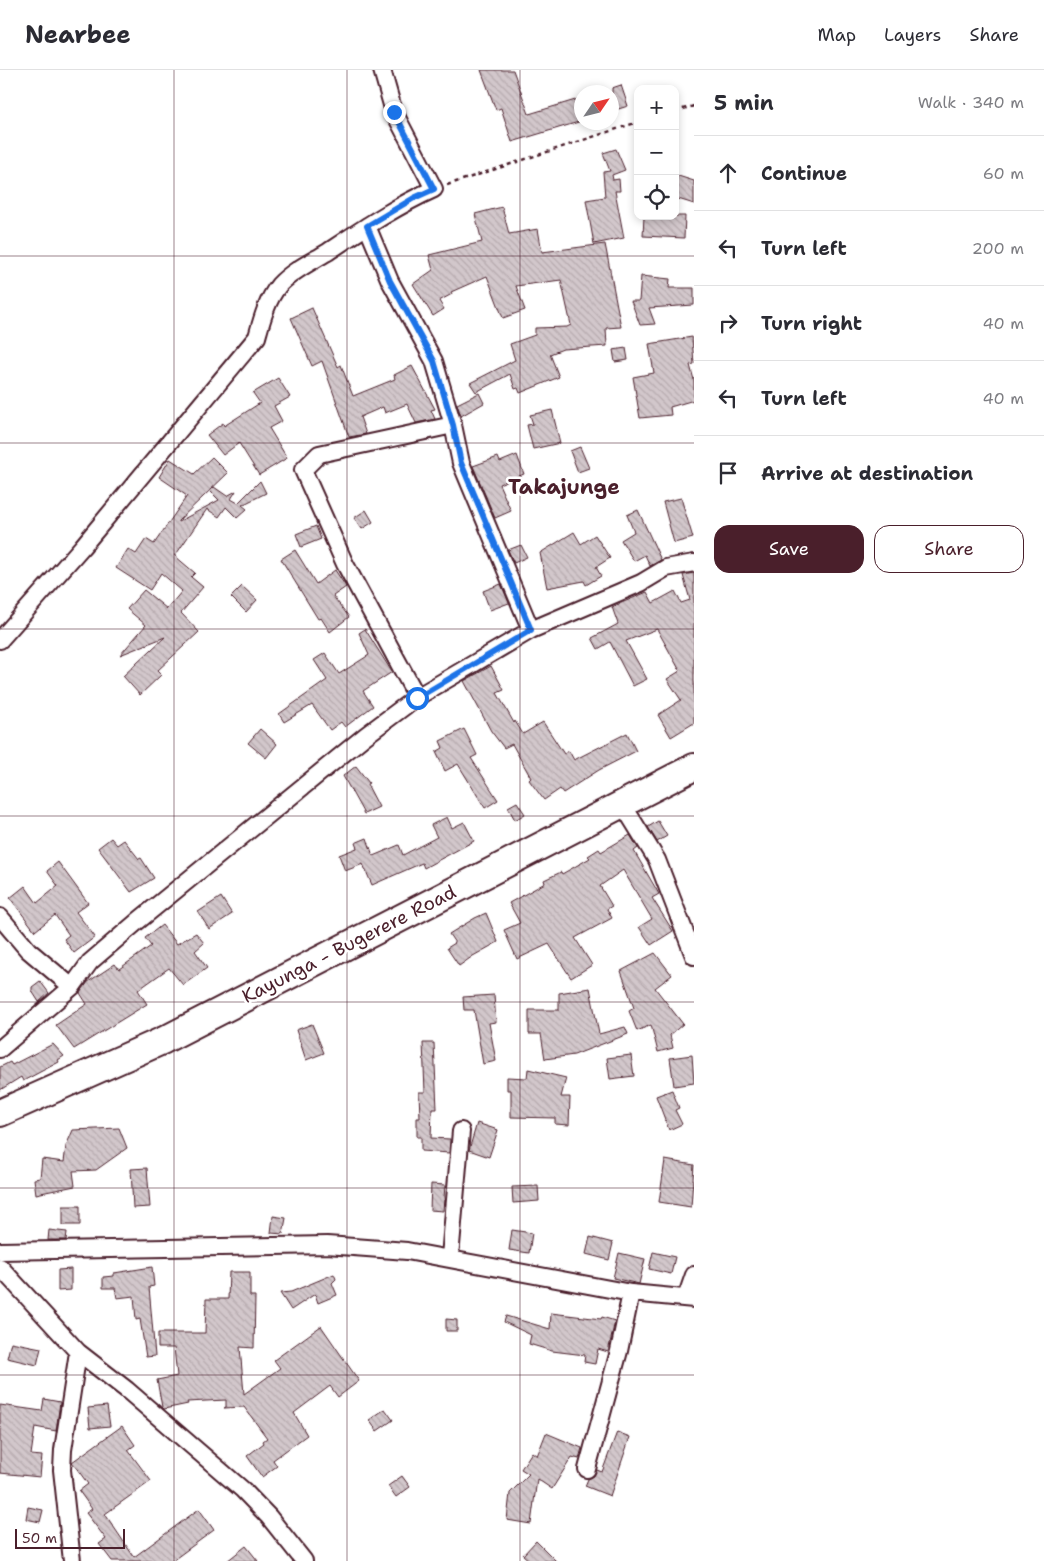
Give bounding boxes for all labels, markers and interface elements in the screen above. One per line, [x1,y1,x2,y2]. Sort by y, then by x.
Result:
text: Nearbee [25,19,131,51]
text: Map [818,23,856,47]
text: Layers [884,23,941,47]
text: Share [969,23,1019,47]
north arrow [574,85,619,130]
map controls [634,85,679,220]
button: + [634,85,679,130]
text: 5 min [714,89,774,117]
text: Walk · 340 m [918,92,1024,113]
route end [383,101,406,124]
button: − [634,130,679,175]
icon: ahead [714,159,742,187]
text: Continue [761,161,847,186]
text: 60 m [983,163,1024,184]
button: locate [634,175,679,220]
icon: left [714,234,742,262]
text: Turn left [761,236,847,261]
text: 200 m [972,238,1024,259]
icon: right [714,309,742,337]
text: Turn right [761,311,862,336]
text: 40 m [982,313,1024,334]
icon: left [714,384,742,412]
text: Turn left [761,386,847,411]
text: 40 m [982,388,1024,409]
icon: arrive [714,459,742,487]
text: Arrive at destination [761,461,973,486]
district label: Takajunge [508,473,620,501]
button: Save [714,525,864,573]
button: Share [874,525,1024,573]
route start [406,687,429,710]
street label: Kayunga - Bugerere Road [238,879,460,1009]
scale bar [15,1526,125,1549]
text: 50 m [22,1529,57,1547]

